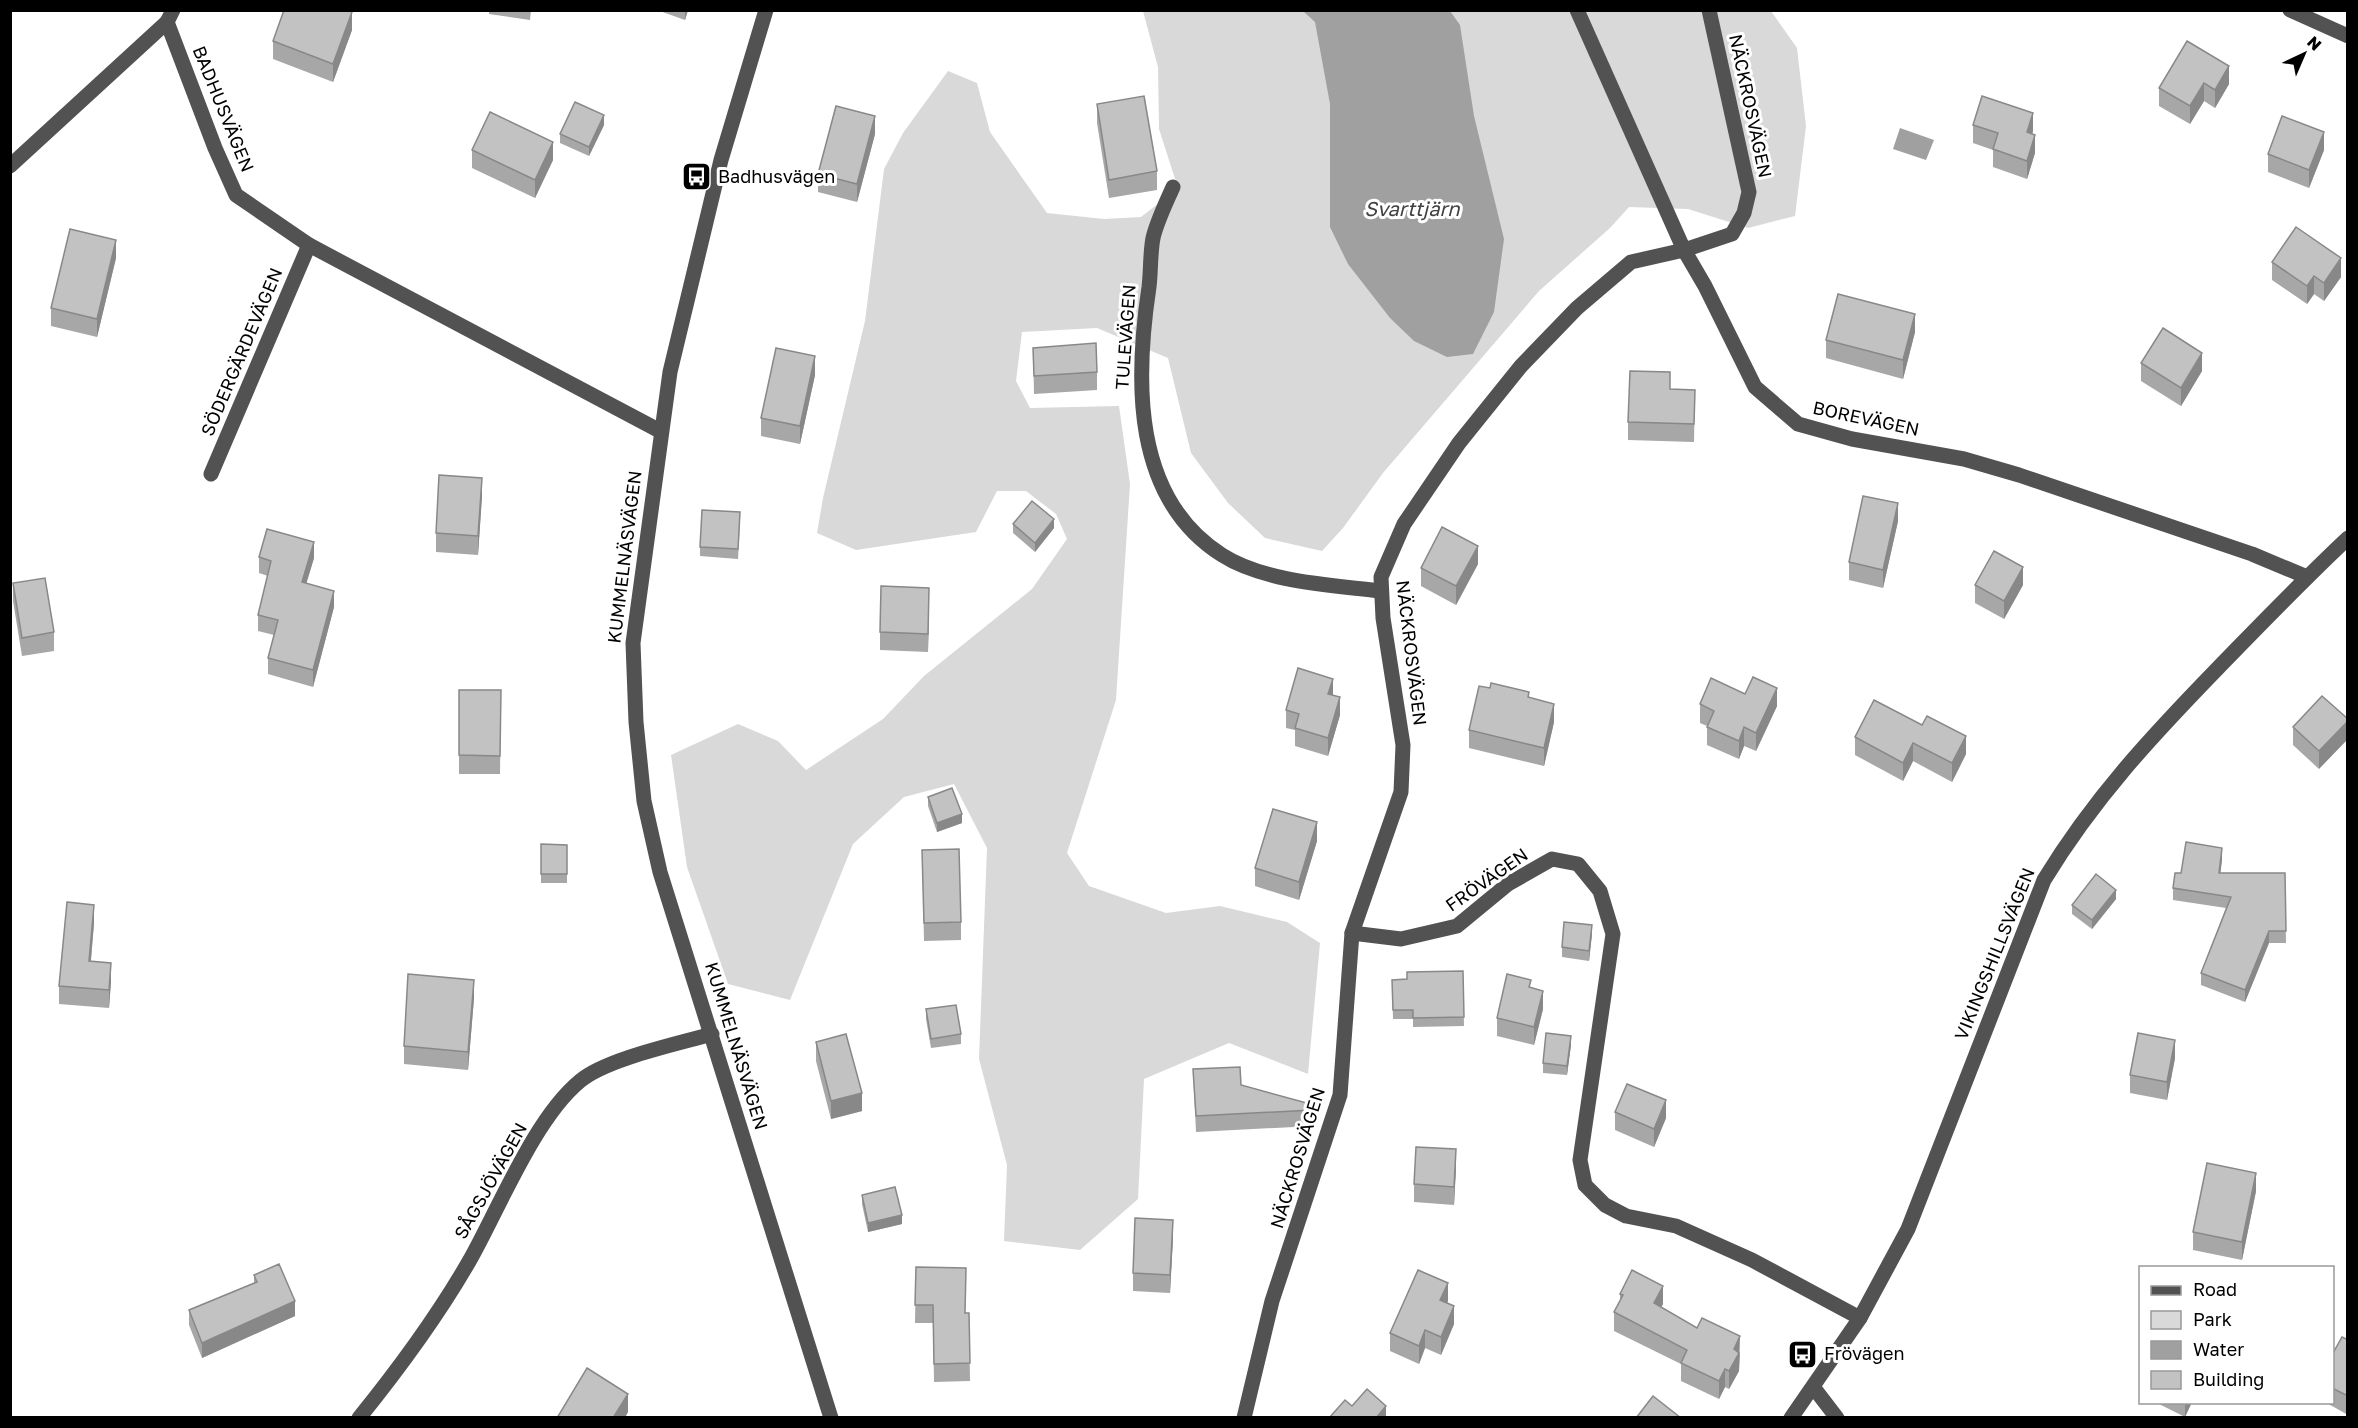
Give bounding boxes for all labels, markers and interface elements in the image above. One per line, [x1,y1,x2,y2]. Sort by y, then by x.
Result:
north arrow [2274,24,2334,84]
street label: NÄCKROSVÄGEN [1725,32,1777,180]
text: N [2303,32,2326,55]
street label: BADHUSVÄGEN [189,42,259,175]
bus stop icon: Badhusvägen [681,161,713,193]
place label: Badhusvägen [718,165,835,187]
water label: Svarttjärn [1364,196,1460,221]
street label: SÖDERGÄRDEVÄGEN [196,264,286,439]
street label: TULEVÄGEN [1110,284,1140,390]
street label: BOREVÄGEN [1811,396,1921,440]
street label: KUMMELNÄSVÄGEN [602,469,646,645]
street label: NÄCKROSVÄGEN [1392,579,1432,727]
street label: FRÖVÄGEN [1441,843,1532,916]
street label: VIKINGSHILLSVÄGEN [1949,864,2039,1043]
street label: KUMMELNÄSVÄGEN [701,959,773,1132]
street label: NÄCKROSVÄGEN [1265,1085,1329,1231]
street label: SÅGSJÖVÄGEN [449,1118,531,1243]
legend [2139,1266,2334,1404]
text: Road [2193,1278,2237,1300]
text: Park [2193,1308,2232,1330]
bus stop icon: Frövägen [1787,1338,1819,1370]
text: Water [2193,1338,2244,1360]
place label: Frövägen [1824,1342,1904,1364]
text: Building [2193,1368,2264,1390]

